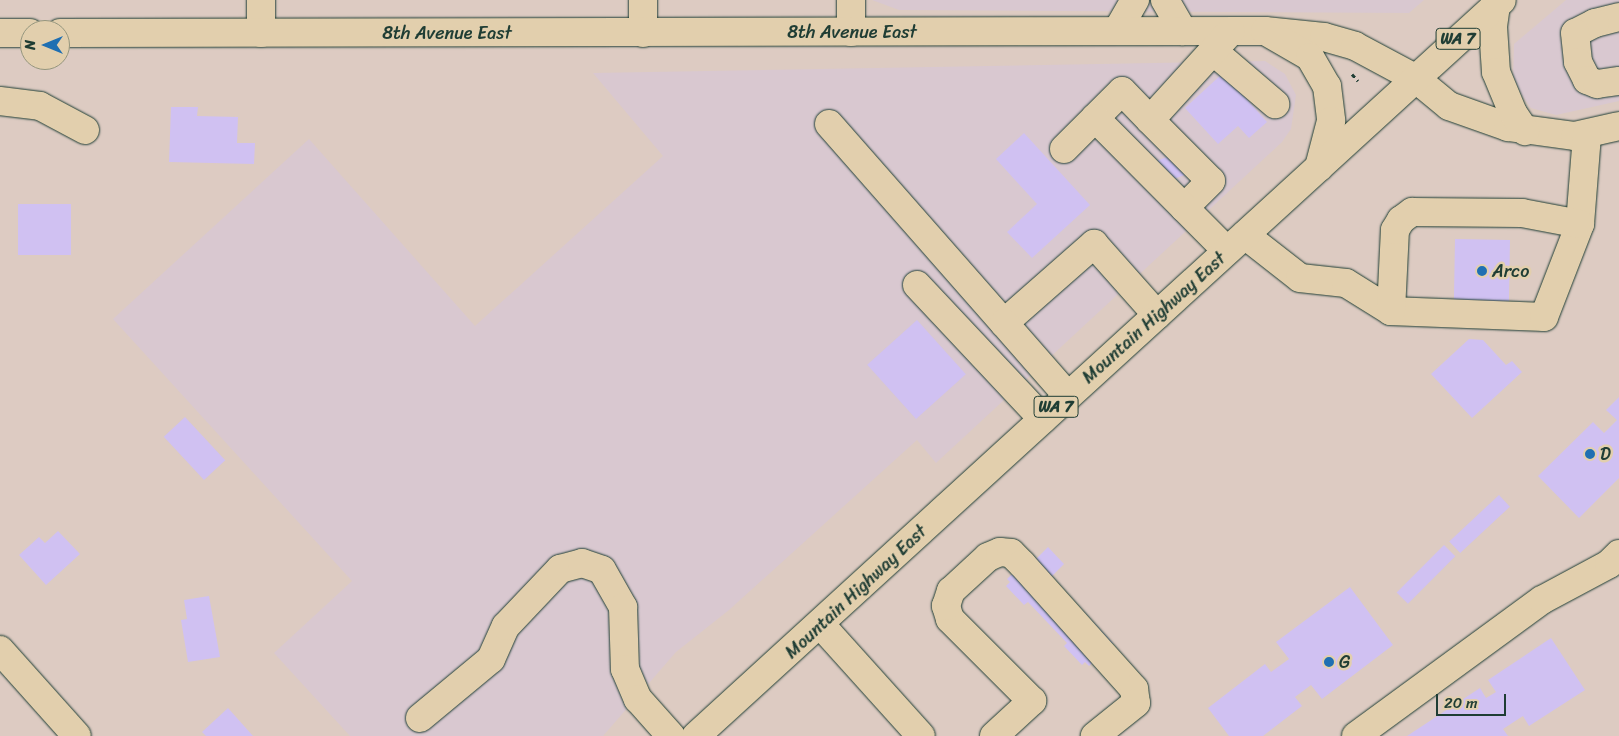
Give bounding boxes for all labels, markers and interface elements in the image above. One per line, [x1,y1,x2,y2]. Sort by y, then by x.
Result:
north arrow [20,20,70,70]
street label: 8th Avenue East [787,21,917,43]
street label: 8th Avenue East [382,22,512,44]
road number: WA 7 [1436,26,1480,52]
text: N [18,40,43,50]
street label: Mountain Highway East [1078,248,1230,388]
place label: Arco [1492,260,1529,282]
marker: Arco [1476,265,1488,277]
road number: WA 7 [1034,394,1078,421]
place label: D [1600,443,1611,465]
marker: D [1584,448,1596,460]
street label: Mountain Highway East [780,521,932,663]
place label: G [1339,651,1350,673]
marker: G [1323,656,1335,668]
scale bar [1439,684,1509,716]
text: 20 m [1444,690,1478,716]

